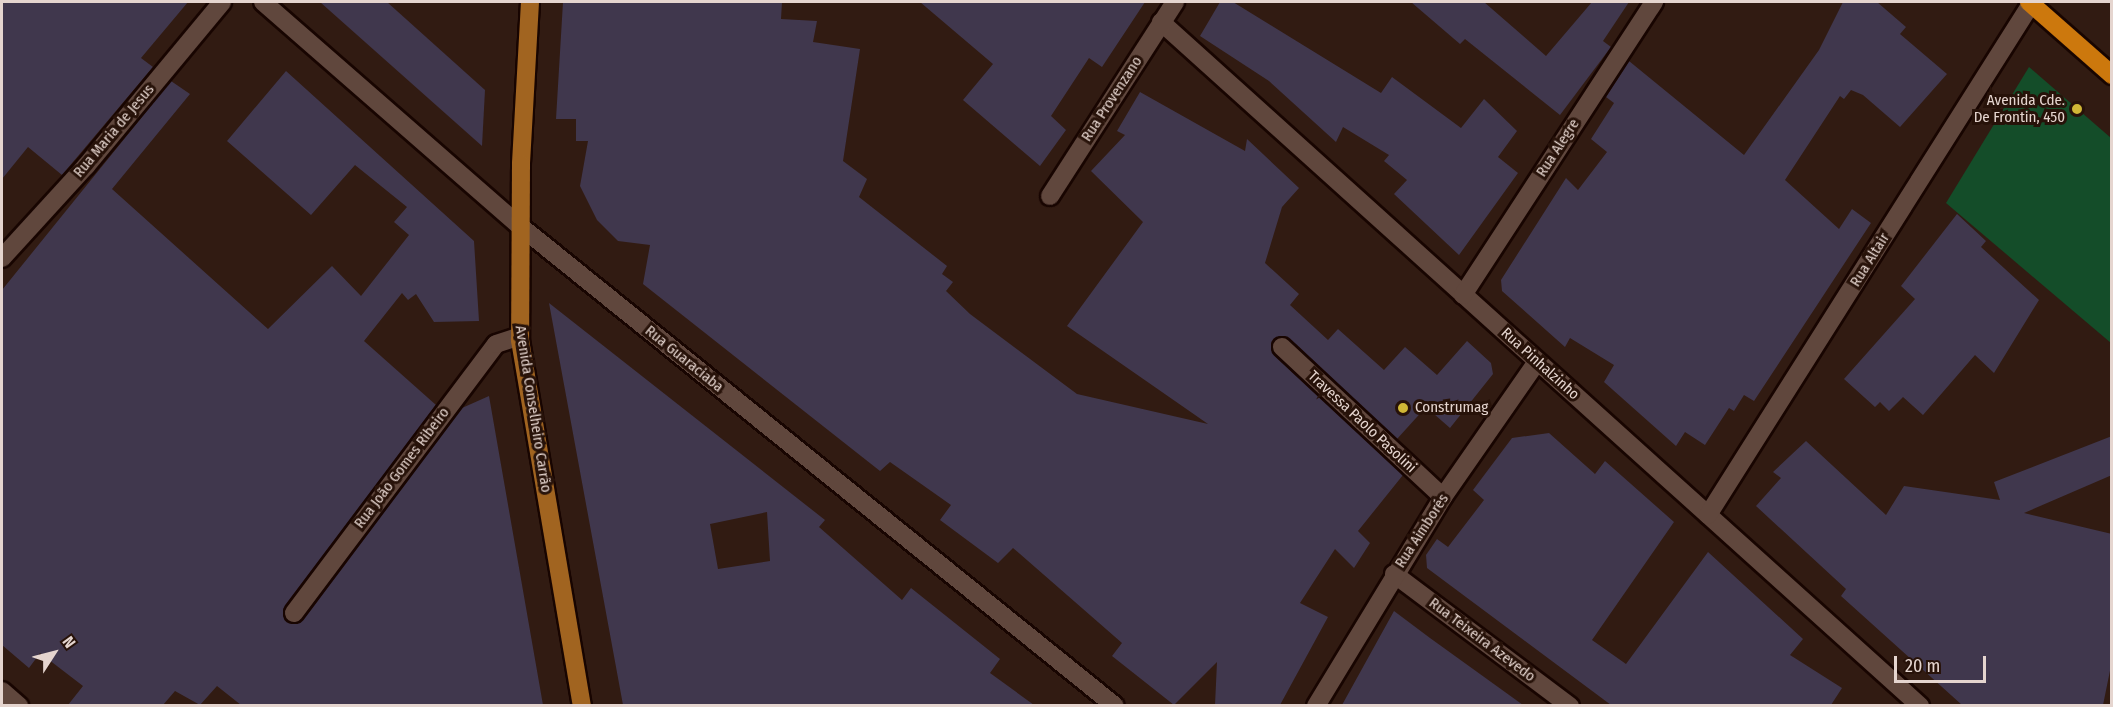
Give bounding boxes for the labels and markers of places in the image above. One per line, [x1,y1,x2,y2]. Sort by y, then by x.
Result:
place label: Avenida Cde. De Frontin, 450 [1974,91,2065,126]
marker: Avenida Cde. De Frontin, 450 [2070,102,2084,116]
place label: Construmag [1415,399,1488,417]
marker: Construmag [1396,401,1410,415]

